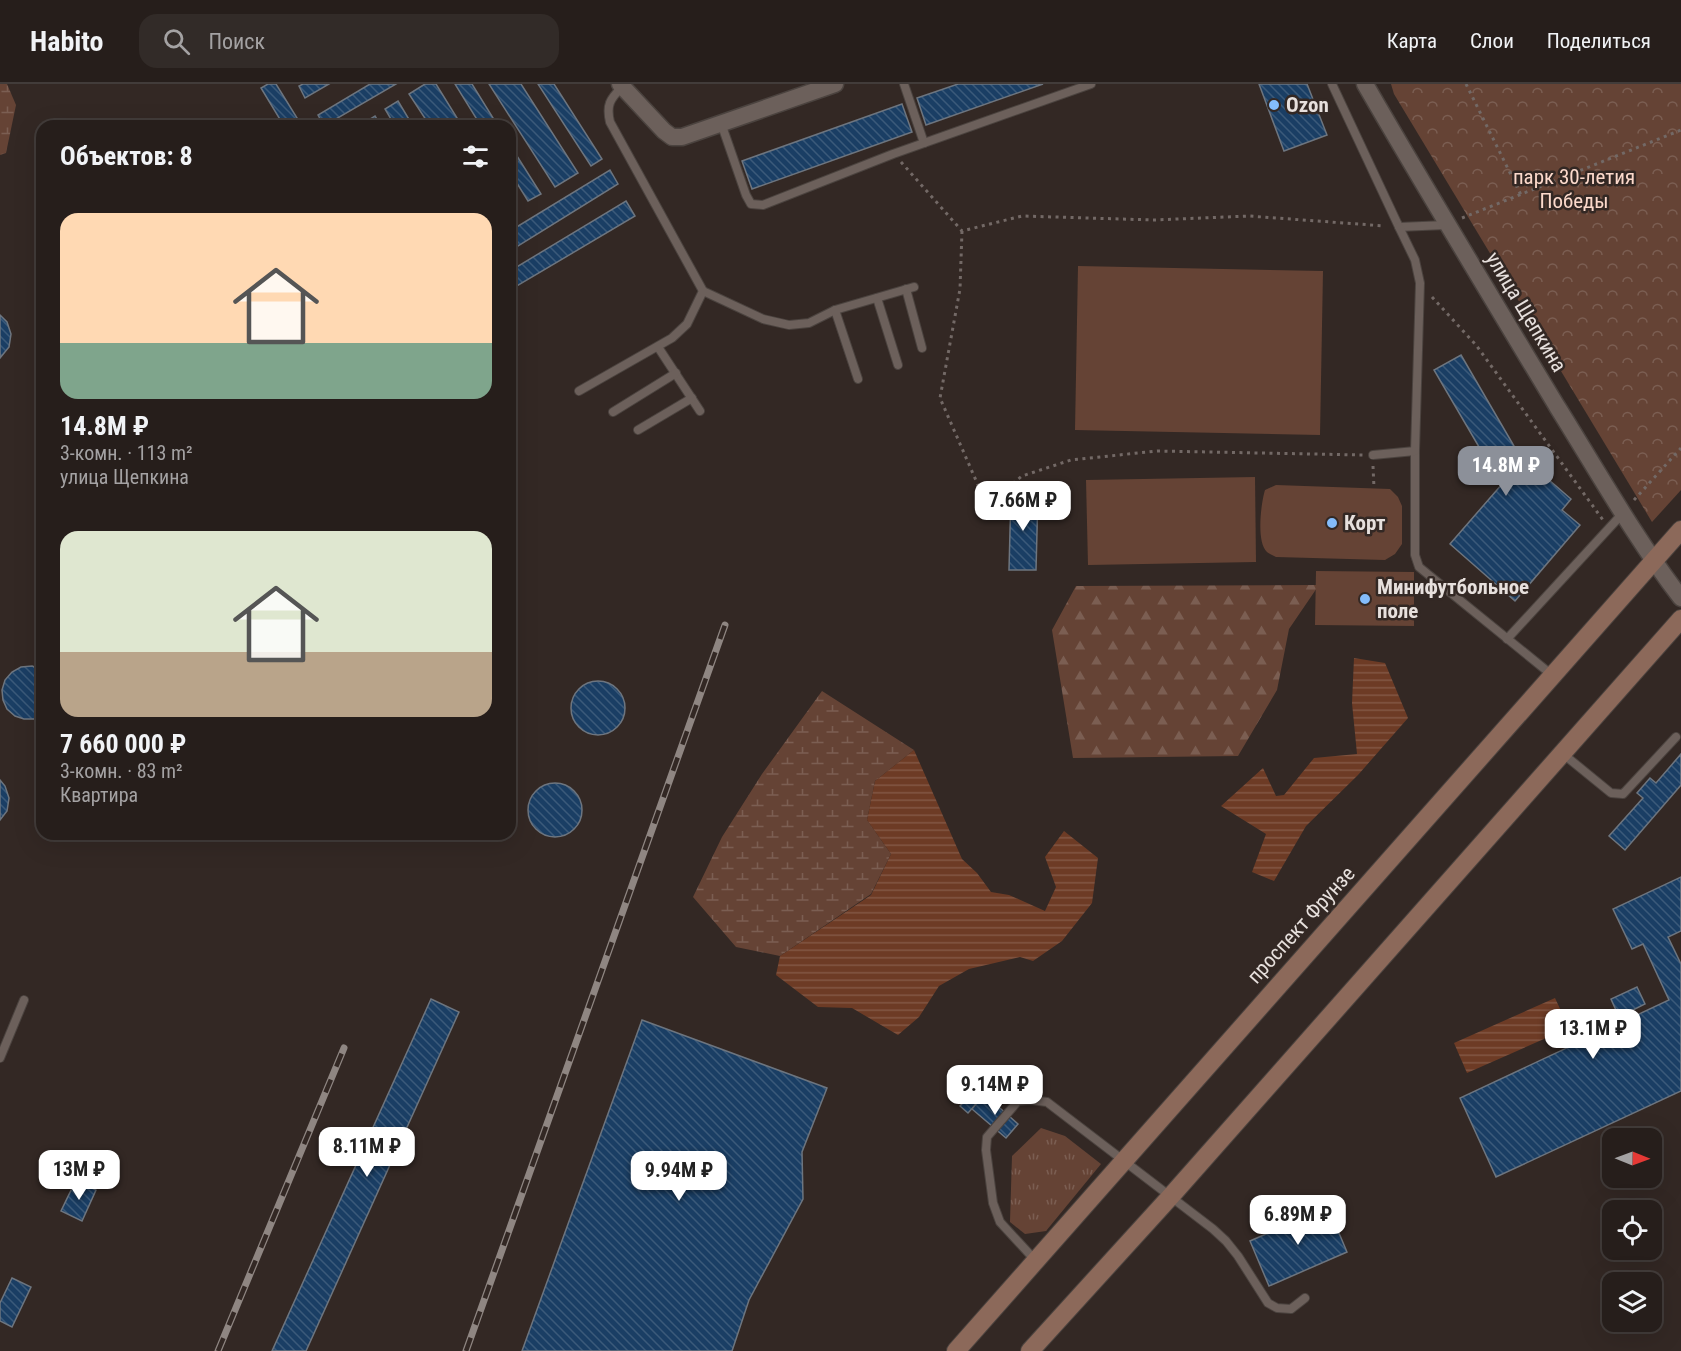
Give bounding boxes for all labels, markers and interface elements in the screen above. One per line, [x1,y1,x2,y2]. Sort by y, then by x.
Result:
search box [139,14,559,68]
text: Habito [30,25,103,58]
icon: search [160,25,193,58]
text: Поиск [208,29,265,54]
text: Карта [1387,29,1437,53]
text: Слои [1470,29,1514,53]
text: Поделиться [1547,29,1651,53]
place label: Ozon [1286,93,1329,117]
marker: Ozon [1267,98,1281,112]
icon: filters [459,140,492,173]
text: Объектов: 8 [60,141,193,171]
park label: парк 30-летия Победы [1513,165,1635,213]
street label: улица Щепкина [1481,248,1571,376]
icon: home [222,252,330,360]
text: 14.8M ₽ [60,411,149,441]
text: 3-комн. · 113 m² [60,441,193,465]
pin: 14.8M ₽ [1451,446,1561,497]
text: 14.8M ₽ [1472,453,1540,477]
text: улица Щепкина [60,465,189,489]
pin: 7.66M ₽ [968,481,1078,532]
text: 7.66M ₽ [989,488,1057,512]
place label: Корт [1344,511,1386,535]
marker: Корт [1325,516,1339,530]
icon: home [222,570,330,678]
place label: Минифутбольное поле [1377,575,1529,623]
marker: Минифутбольное поле [1358,592,1372,606]
text: 7 660 000 ₽ [60,729,186,759]
text: 3-комн. · 83 m² [60,759,183,783]
text: Квартира [60,783,138,807]
street label: проспект Фрунзе [1242,862,1360,988]
pin: 13.1M ₽ [1538,1009,1648,1060]
text: 13.1M ₽ [1559,1016,1627,1040]
pin: 9.14M ₽ [940,1065,1050,1116]
text: 9.14M ₽ [961,1072,1029,1096]
pin: 8.11M ₽ [312,1127,422,1178]
north arrow [1602,1128,1662,1188]
map controls [1602,1128,1662,1332]
text: 8.11M ₽ [333,1134,401,1158]
pin: 13M ₽ [37,1150,121,1201]
pin: 9.94M ₽ [624,1151,734,1202]
text: 13M ₽ [53,1157,105,1181]
text: 9.94M ₽ [645,1158,713,1182]
pin: 6.89M ₽ [1243,1195,1353,1246]
button: locate [1602,1200,1662,1260]
text: 6.89M ₽ [1264,1202,1332,1226]
button: layers [1602,1272,1662,1332]

